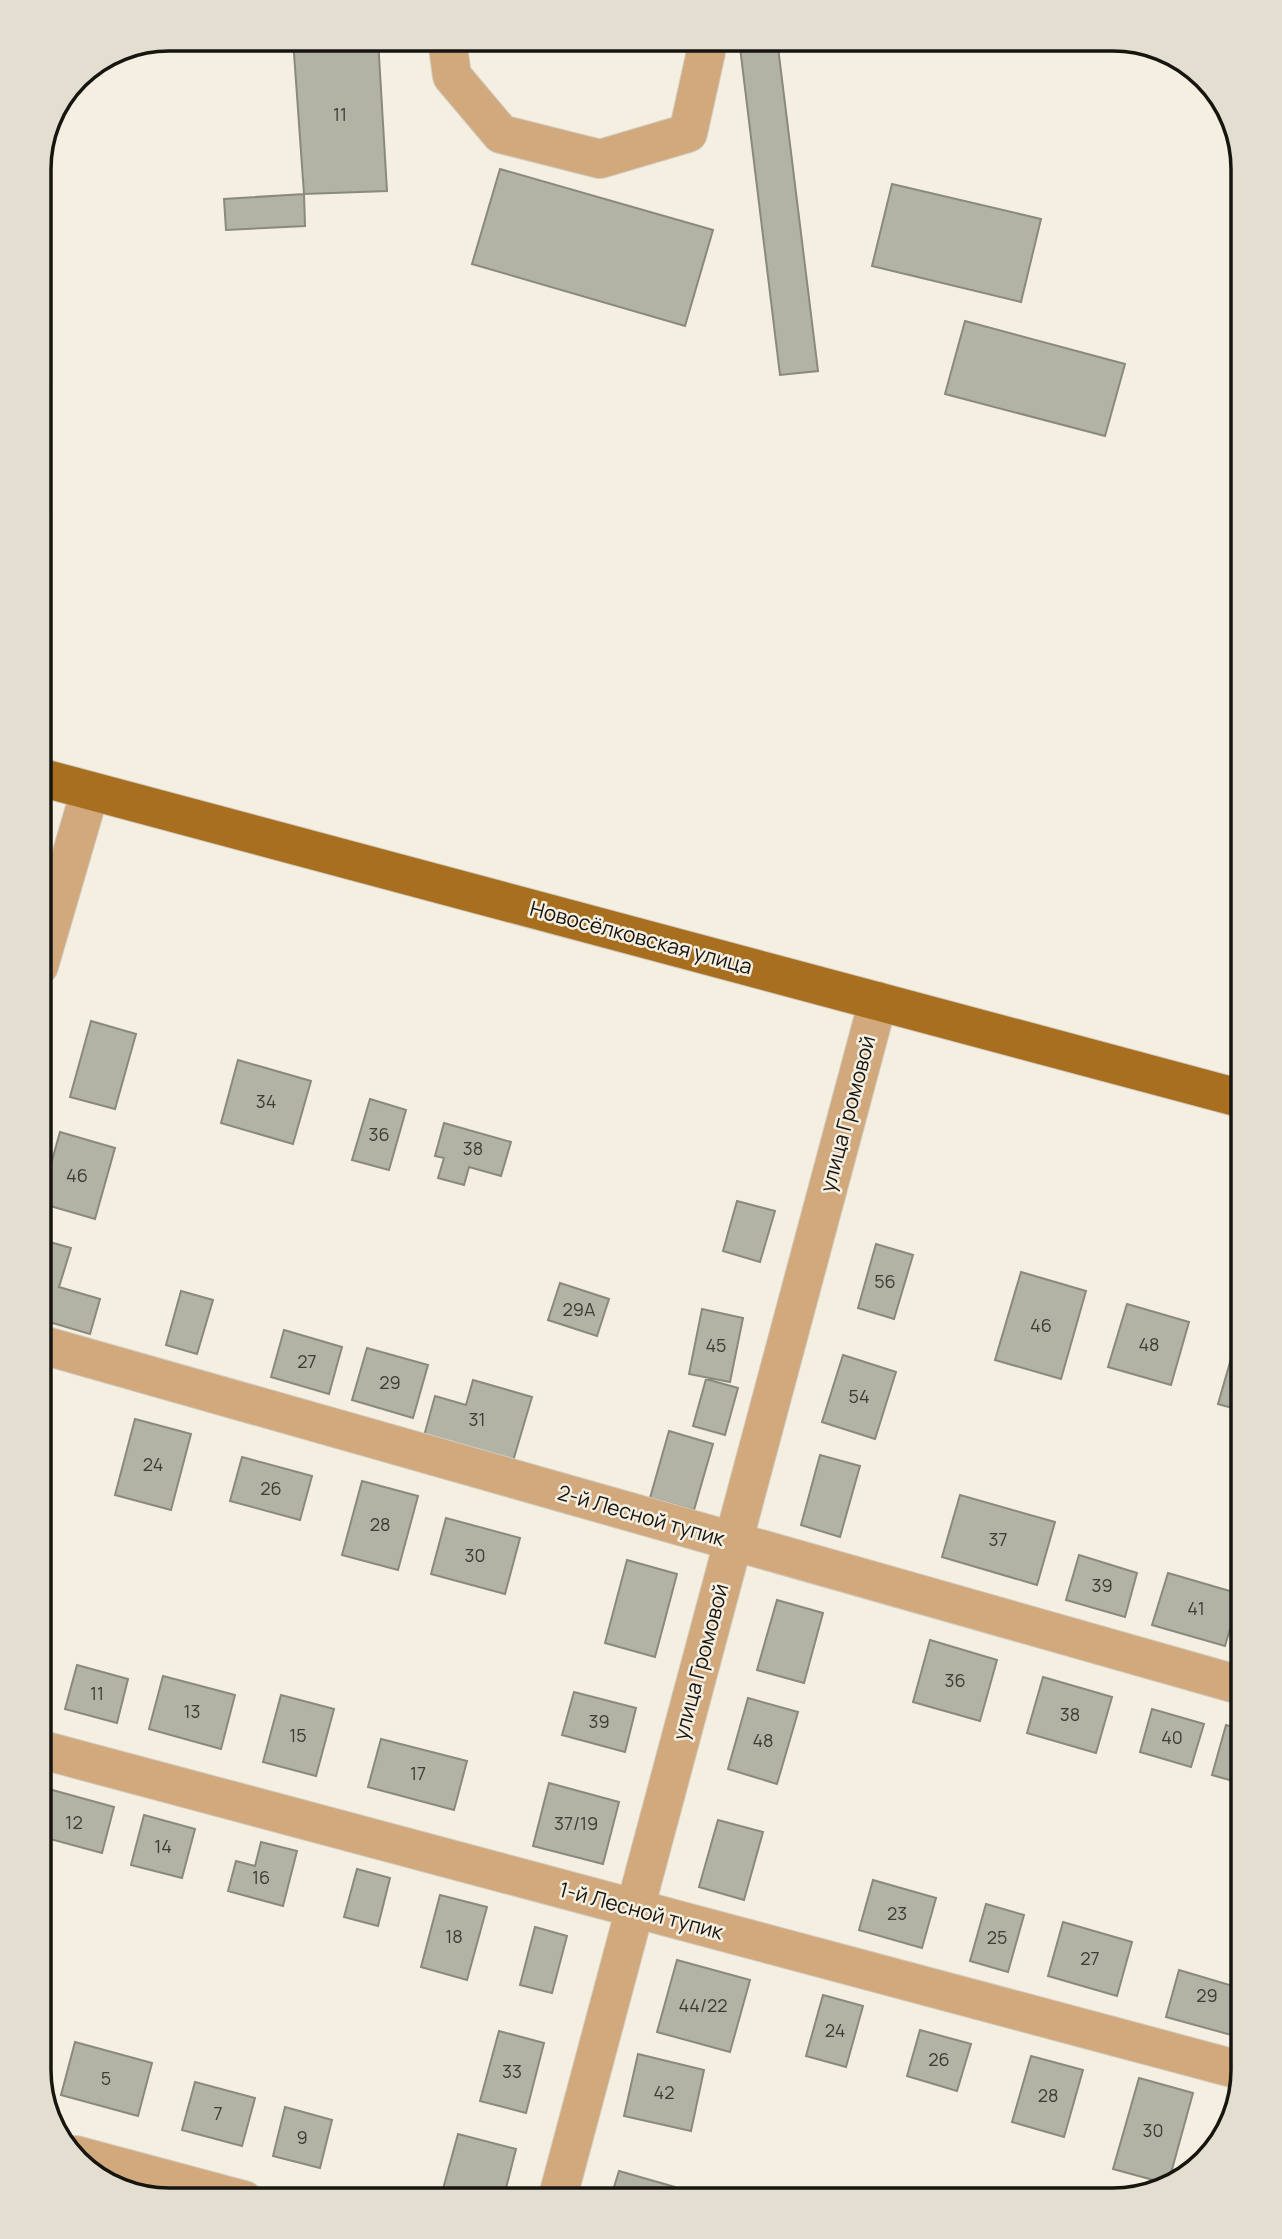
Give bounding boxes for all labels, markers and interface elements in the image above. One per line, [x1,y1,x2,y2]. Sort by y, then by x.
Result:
house number: 11 [333,102,347,126]
street label: Новосёлковская улица [527,894,756,980]
street label: улица Громовой [813,1032,881,1195]
house number: 34 [256,1089,276,1113]
house number: 36 [368,1122,390,1146]
house number: 38 [463,1136,483,1160]
house number: 46 [66,1163,88,1187]
house number: 56 [874,1269,896,1293]
house number: 29А [563,1297,596,1321]
house number: 46 [1030,1313,1052,1337]
house number: 48 [1138,1332,1160,1356]
house number: 45 [705,1333,727,1357]
house number: 27 [297,1349,317,1373]
house number: 29 [379,1370,401,1394]
house number: 54 [848,1384,870,1408]
house number: 31 [469,1407,485,1431]
house number: 24 [143,1452,163,1476]
house number: 26 [260,1476,282,1500]
street label: 2-й Лесной тупик [555,1478,729,1552]
house number: 28 [370,1512,390,1536]
house number: 37 [989,1527,1008,1551]
house number: 30 [465,1543,485,1567]
house number: 39 [1091,1573,1113,1597]
street label: улица Громовой [666,1580,734,1743]
house number: 41 [1187,1596,1205,1620]
house number: 36 [944,1668,966,1692]
house number: 11 [90,1681,104,1705]
house number: 13 [184,1699,200,1723]
house number: 38 [1060,1702,1080,1726]
house number: 39 [588,1709,610,1733]
house number: 15 [289,1723,307,1747]
house number: 40 [1161,1725,1183,1749]
house number: 48 [752,1728,774,1752]
house number: 17 [410,1761,426,1785]
house number: 12 [65,1810,83,1834]
house number: 37/19 [554,1811,598,1835]
house number: 14 [154,1834,172,1858]
house number: 16 [252,1865,270,1889]
street label: 1-й Лесной тупик [556,1875,727,1946]
house number: 23 [887,1901,907,1925]
house number: 18 [445,1924,463,1948]
house number: 25 [987,1925,1007,1949]
house number: 27 [1080,1946,1100,1970]
house number: 29 [1196,1983,1218,2007]
house number: 44/22 [679,1993,727,2017]
house number: 24 [825,2018,845,2042]
house number: 26 [928,2047,950,2071]
house number: 33 [502,2059,522,2083]
house number: 5 [101,2066,111,2090]
house number: 42 [654,2080,674,2104]
house number: 28 [1038,2083,1058,2107]
house number: 7 [213,2101,223,2125]
house number: 30 [1143,2118,1163,2142]
house number: 9 [296,2125,308,2149]

